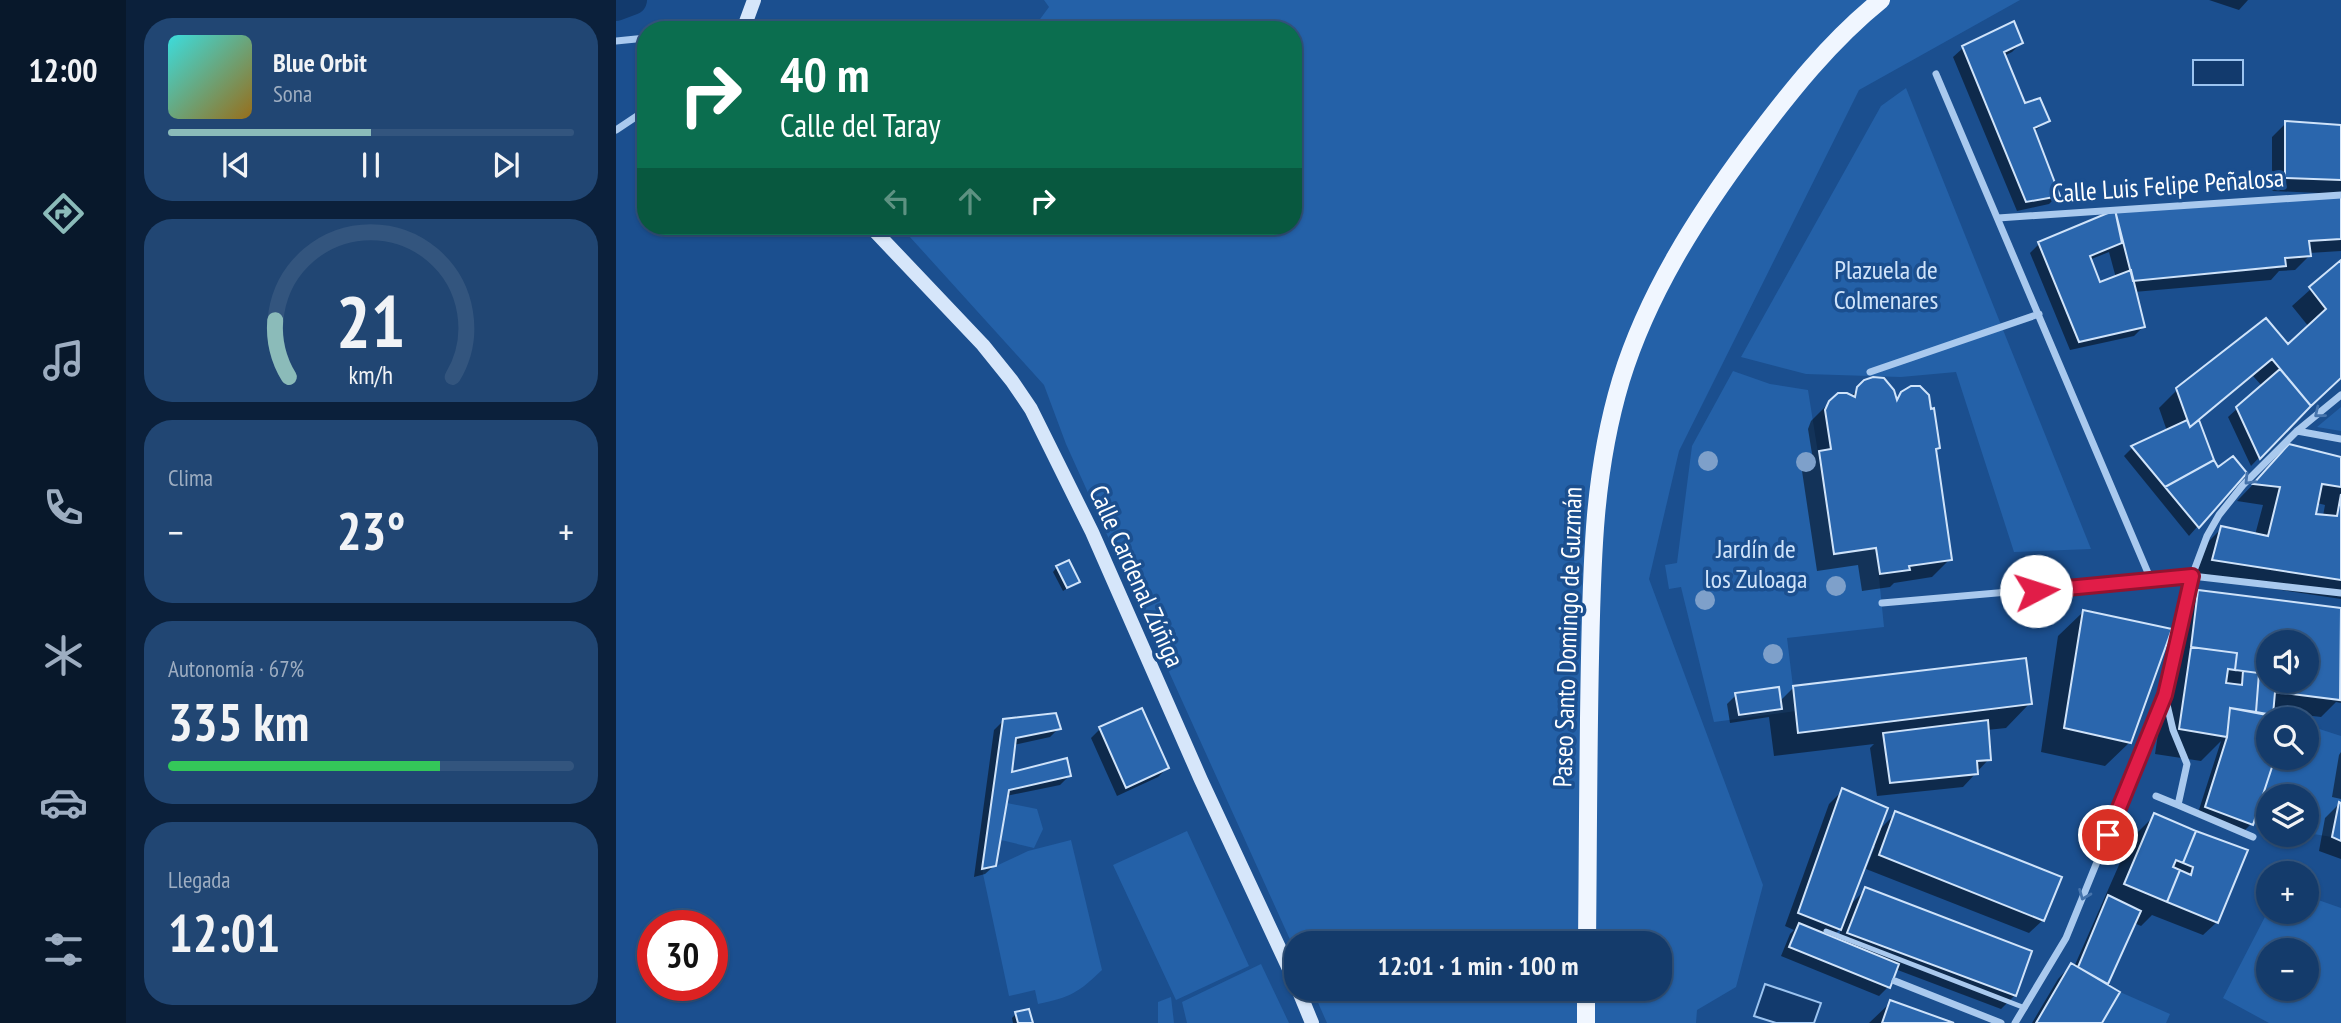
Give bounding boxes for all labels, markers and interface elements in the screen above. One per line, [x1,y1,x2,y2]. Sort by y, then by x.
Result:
text: 40 m [780,42,869,106]
text: Blue Orbit [273,46,367,79]
text: 12:00 [28,49,98,91]
icon: right [665,49,756,140]
text: Sona [273,79,312,108]
text: Calle del Taray [780,104,940,146]
icon: previous [217,146,255,184]
icon: pause [352,146,390,184]
icon: next [487,146,525,184]
street label: Calle Luis Felipe Peñalosa [2051,160,2285,210]
icon: left [878,182,916,220]
icon: ahead [951,182,989,220]
icon: right [1024,182,1062,220]
icon: directions [39,189,88,238]
park label: Plazuela de Colmenares [1834,253,1938,316]
text: 21 [336,273,406,367]
icon: music [39,336,88,385]
text: km/h [349,358,393,390]
one-way arrow [2314,405,2326,418]
text: Clima [168,463,213,492]
one-way arrow [2244,472,2257,485]
street label: Calle Cardenal Zúñiga [1082,480,1192,672]
icon: phone [39,483,88,532]
street label: Paseo Santo Domingo de Guzmán [1545,486,1589,788]
text: 23° [337,497,405,564]
text: − [168,507,184,556]
text: + [558,507,574,556]
park label: Jardín de los Zuloaga [1705,532,1807,595]
position arrow [1999,554,2073,628]
map controls [2256,630,2319,1001]
button: sound [2256,630,2319,693]
icon: climate [39,631,88,680]
text: Autonomía · 67% [168,654,304,683]
text: 335 km [168,688,309,755]
button: search [2256,707,2319,770]
icon: car [39,778,88,827]
button: layers [2256,784,2319,847]
pin [2078,805,2138,865]
icon: arrive [2089,816,2127,854]
button: + [2256,861,2319,924]
text: Llegada [168,865,231,894]
one-way arrow [2078,887,2092,900]
text: 12:01 [168,899,280,966]
speed limit sign: 30 [637,910,728,1001]
icon: filters [39,925,88,974]
button: − [2256,938,2319,1001]
text: 12:01 · 1 min · 100 m [1378,949,1578,982]

